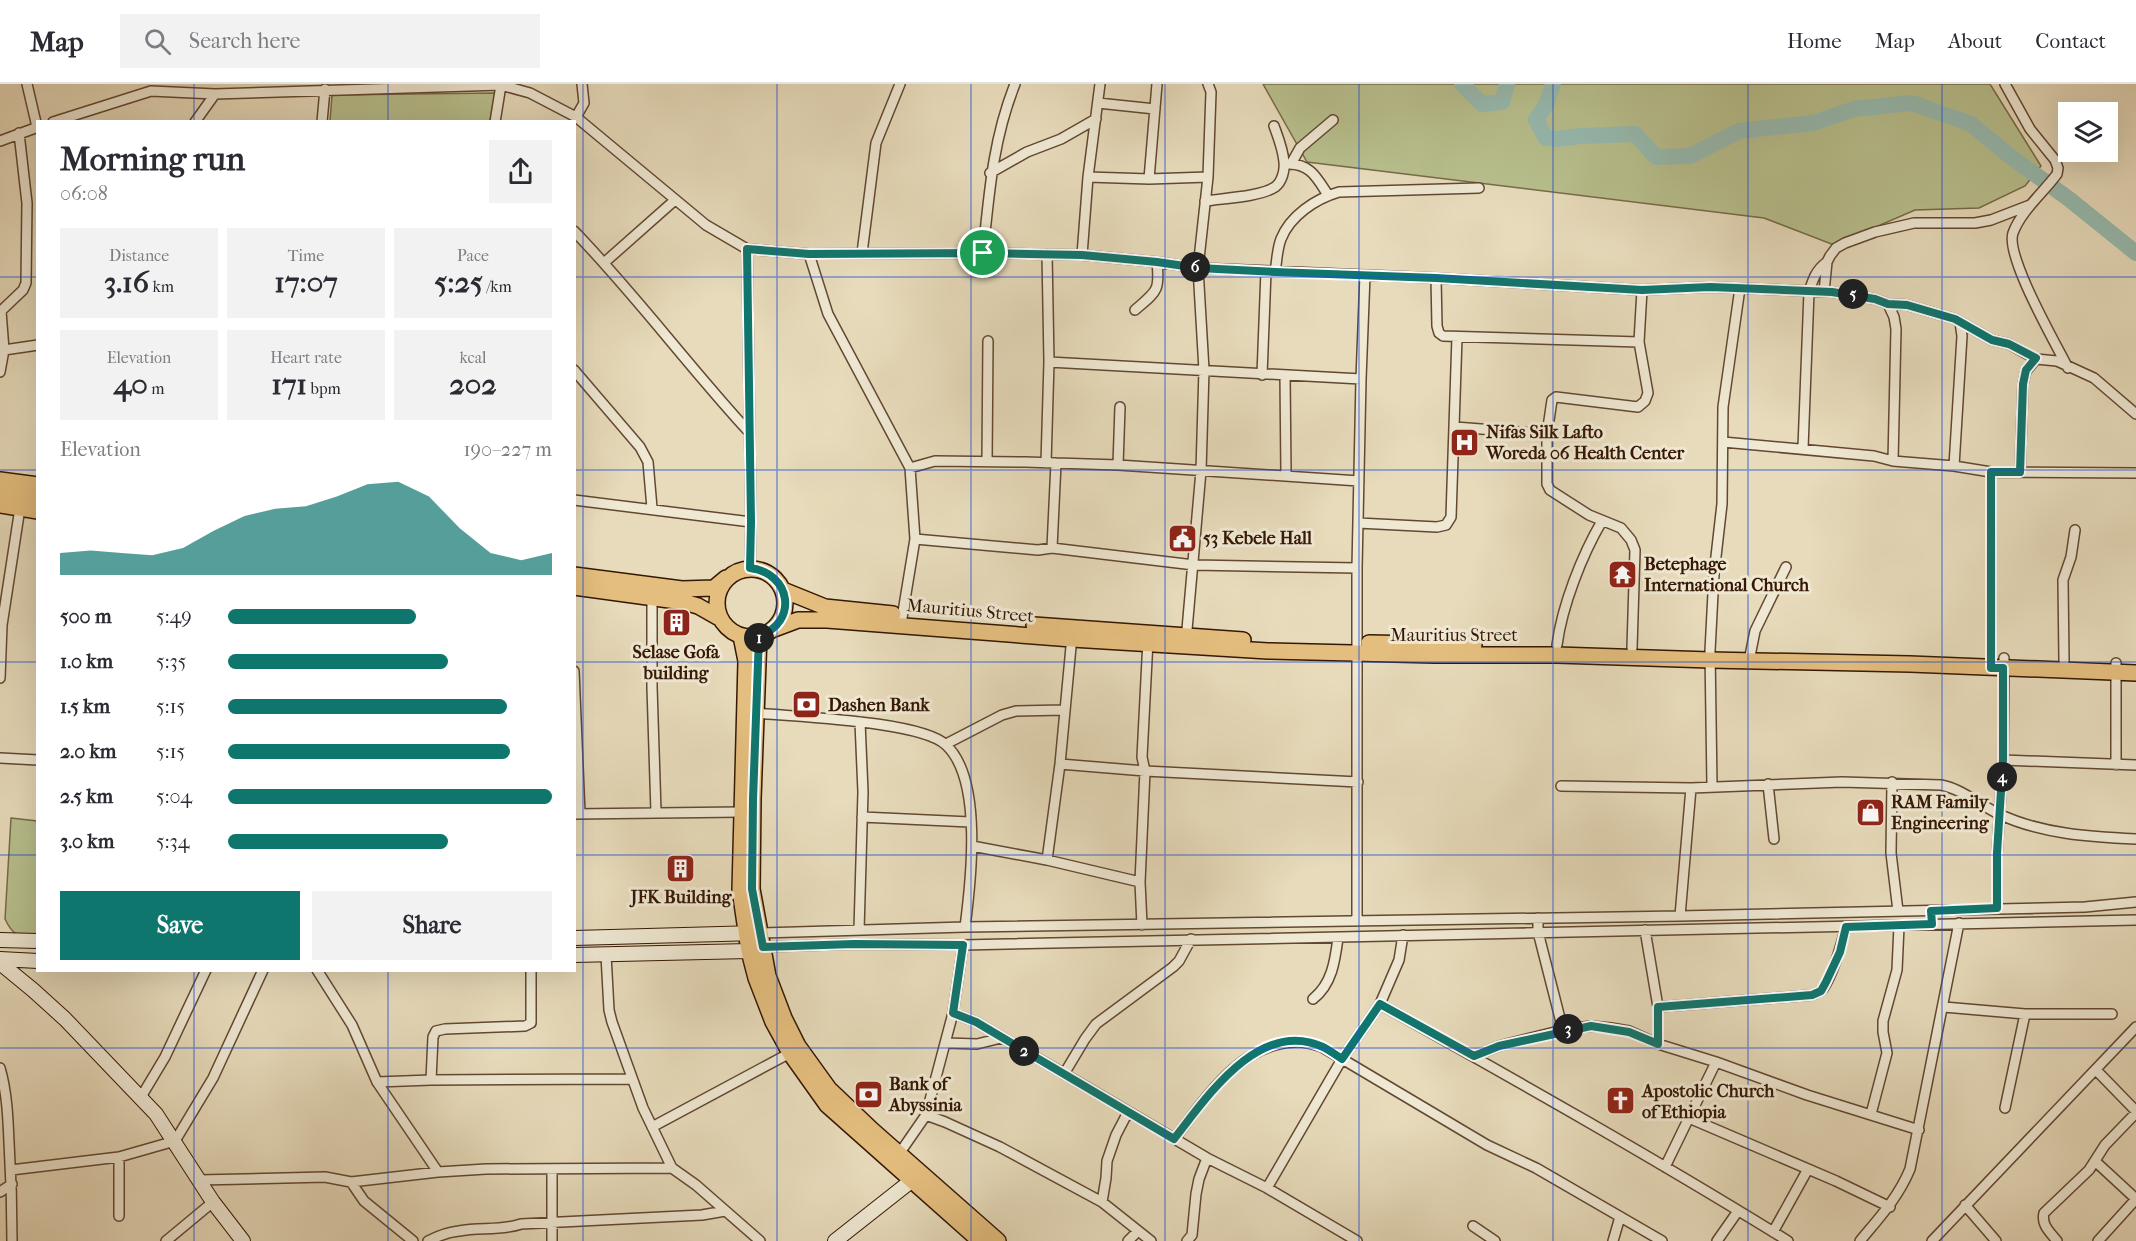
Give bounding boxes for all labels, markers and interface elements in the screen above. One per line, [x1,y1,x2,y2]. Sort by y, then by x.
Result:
search box [120,14,540,68]
text: Map [30,25,84,58]
icon: search [141,25,174,58]
text: Search here [189,28,300,54]
text: Home [1787,29,1842,53]
text: Map [1875,29,1915,53]
text: About [1948,29,2002,53]
text: Contact [2035,29,2106,53]
map controls [2058,102,2118,162]
button: layers [2058,102,2118,162]
text: Morning run [60,140,245,179]
button: share [489,140,552,203]
text: 06:08 [60,182,108,205]
pin [957,227,1008,278]
icon: arrive [966,236,999,269]
text: Distance [109,246,169,265]
text: Time [288,246,324,265]
text: Pace [457,246,489,265]
pin: 6 [1180,252,1210,282]
text: 6 [1191,257,1199,276]
text: 3.16 [104,265,149,300]
text: 17:07 [274,265,338,300]
text: 5:25 [434,265,483,300]
text: km [149,277,174,296]
text: /km [483,277,512,296]
pin: 5 [1838,279,1868,309]
text: 5 [1850,284,1856,303]
text: Elevation [107,348,171,367]
text: Heart rate [270,348,342,367]
text: kcal [460,348,486,367]
text: 40 [114,367,148,402]
text: 171 [271,367,307,402]
text: 202 [449,367,497,402]
text: m [148,379,165,398]
text: bpm [307,379,341,398]
place label: Nifas Silk Lafto Woreda 06 Health Center [1485,422,1685,464]
hospital icon: Nifas Silk Lafto Woreda 06 Health Center [1449,426,1481,458]
text: Elevation [60,438,141,461]
text: 190–227 m [463,438,552,461]
public building icon: 53 Kebele Hall [1166,522,1198,554]
place label: 53 Kebele Hall [1203,528,1313,549]
place label: Betephage International Church [1644,554,1810,596]
temple icon: Betephage International Church [1607,558,1639,590]
street label: Mauritius Street [906,595,1035,627]
text: 500 m [60,605,112,628]
text: 5:49 [156,605,192,628]
building icon: Selase Gofa building [660,607,692,639]
pin: 1 [744,623,774,653]
street label: Mauritius Street [1390,625,1518,646]
text: 1 [756,628,762,647]
place label: Selase Gofa building [633,642,720,684]
text: 1.0 km [60,650,113,673]
text: 5:35 [156,650,186,673]
bank icon: Dashen Bank [791,689,823,721]
text: 1.5 km [60,695,110,718]
text: 5:15 [156,695,185,718]
place label: Dashen Bank [828,695,930,716]
text: 2.0 km [60,740,116,763]
text: 5:15 [156,740,185,763]
pin: 4 [1987,762,2017,792]
text: 4 [1997,767,2007,786]
text: 2.5 km [60,785,113,808]
text: 5:04 [156,785,192,808]
place label: RAM Family Engineering [1891,792,1990,834]
shop icon: RAM Family Engineering [1854,796,1886,828]
text: 3.0 km [60,830,114,853]
text: 5:34 [156,830,190,853]
building icon: JFK Building [665,852,697,884]
place label: JFK Building [629,887,733,908]
button: Save [60,891,300,960]
button: Share [312,891,552,960]
pin: 3 [1553,1014,1583,1044]
text: 3 [1565,1019,1571,1038]
pin: 2 [1009,1036,1039,1066]
text: 2 [1020,1041,1028,1060]
place label: Bank of Abyssinia [888,1074,962,1116]
bank icon: Bank of Abyssinia [852,1078,884,1110]
place label: Apostolic Church of Ethiopia [1641,1081,1775,1123]
church icon: Apostolic Church of Ethiopia [1605,1085,1637,1117]

